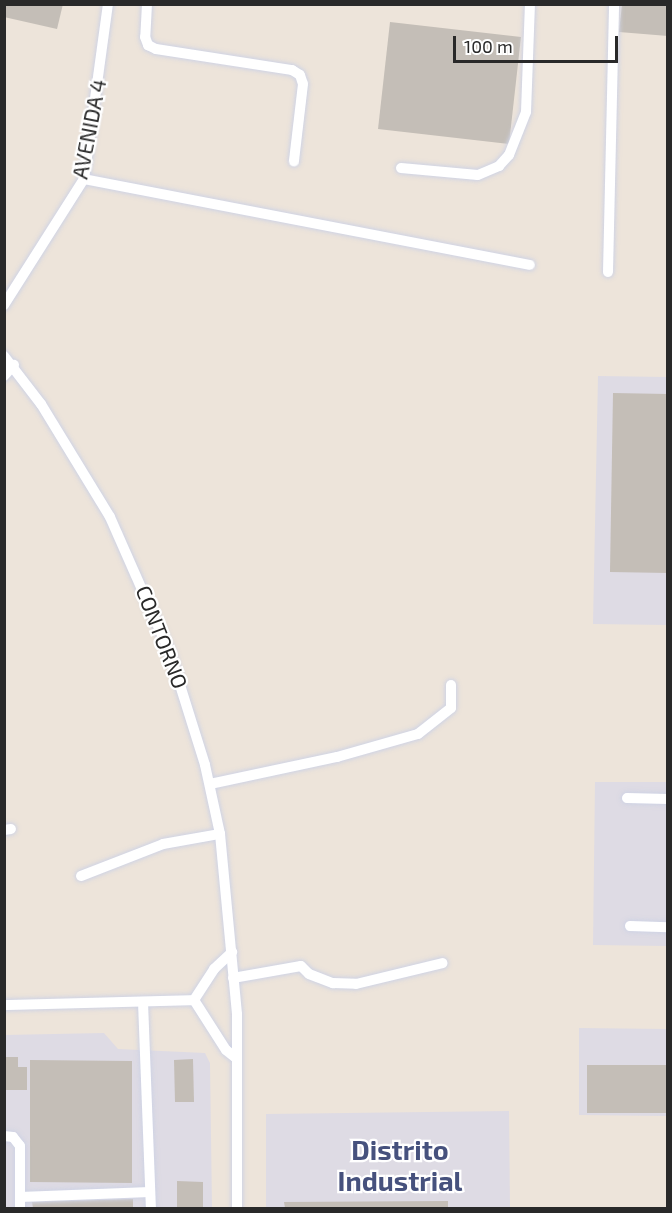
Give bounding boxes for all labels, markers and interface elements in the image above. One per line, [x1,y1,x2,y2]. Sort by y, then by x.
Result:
scale bar [456,24,621,62]
text: 100 m [464,35,513,57]
street label: AVENIDA 4 [67,77,111,181]
street label: CONTORNO [131,582,193,692]
district label: Distrito Industrial [338,1133,462,1196]

